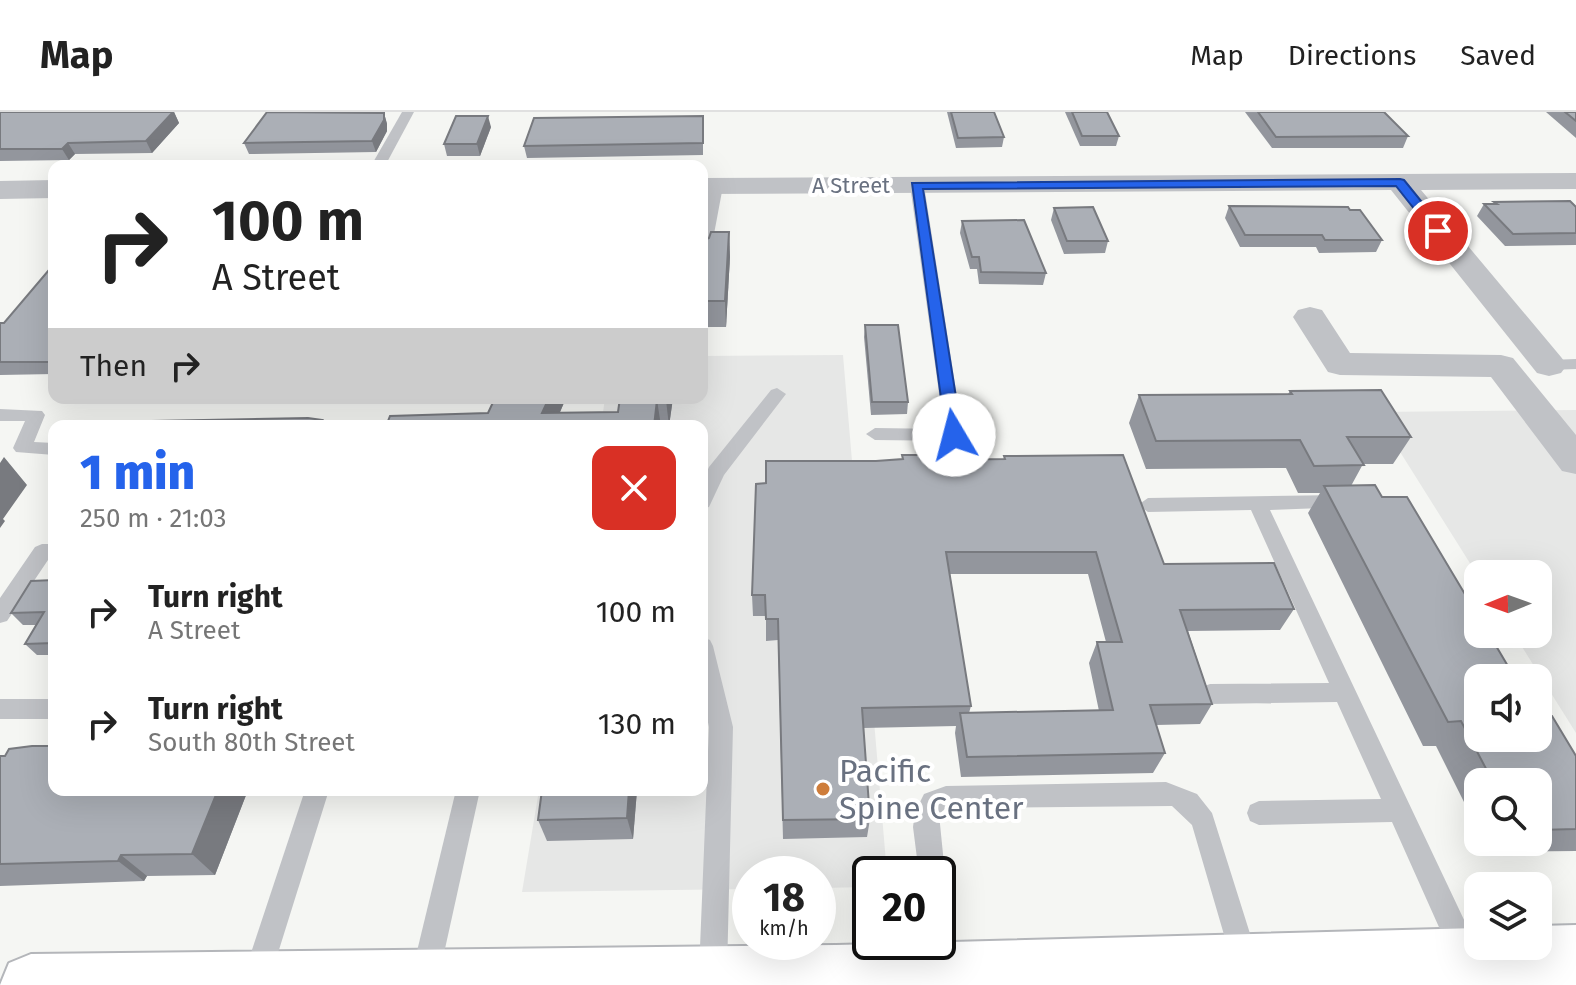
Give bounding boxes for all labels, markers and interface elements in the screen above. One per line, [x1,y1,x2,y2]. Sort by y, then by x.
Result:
text: Map [40,32,113,78]
text: Map [1190,39,1244,72]
text: Directions [1288,39,1416,72]
text: Saved [1460,39,1536,72]
street label: A Street [812,172,890,199]
text: 100 m [212,188,364,255]
icon: right [80,192,184,296]
pin [1404,197,1472,265]
icon: arrive [1416,209,1460,253]
text: A Street [212,256,340,300]
icon: right [163,344,207,388]
text: Then [80,348,147,384]
position arrow [912,393,996,477]
text: 1 min [80,444,195,502]
button: close [592,446,676,530]
text: 250 m · 21:03 [80,503,227,534]
north arrow [1464,560,1552,648]
map controls [1464,560,1552,960]
text: Turn right [148,579,283,615]
icon: right [80,590,124,634]
text: 100 m [596,594,676,630]
text: A Street [148,615,240,646]
button: sound [1464,664,1552,752]
text: Turn right [148,691,283,727]
icon: right [80,702,124,746]
text: 130 m [598,706,676,742]
text: South 80th Street [148,727,355,758]
place label: Pacific Spine Center [839,752,1024,827]
button: search [1464,768,1552,856]
marker: Pacific Spine Center [814,780,832,798]
speed limit sign: 20 [852,856,956,960]
button: layers [1464,872,1552,960]
text: 18 [763,874,805,922]
text: km/h [759,916,809,940]

